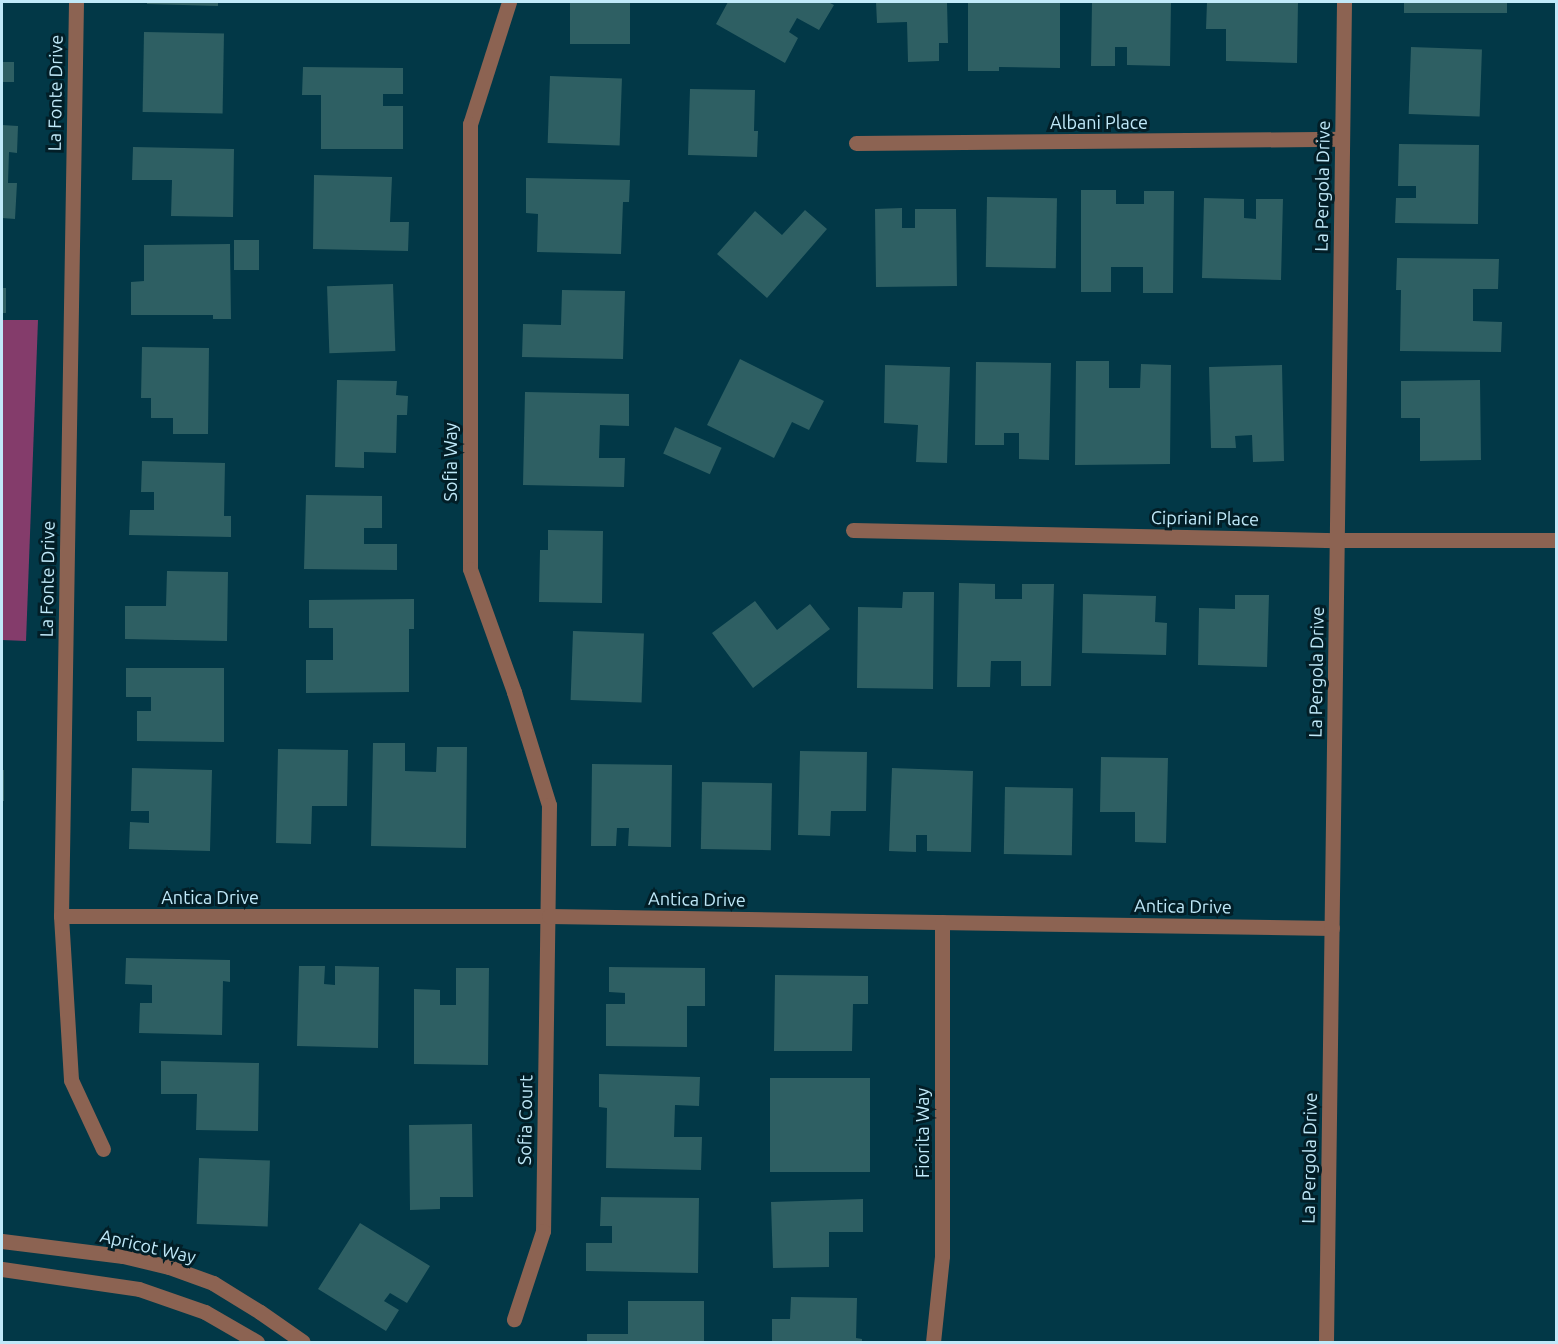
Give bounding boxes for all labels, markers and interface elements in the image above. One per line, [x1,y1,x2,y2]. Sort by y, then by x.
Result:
street label: La Fonte Drive [43,35,67,151]
street label: Albani Place [1050,111,1148,133]
street label: La Pergola Drive [1310,120,1334,252]
street label: Sofia Way [439,423,461,501]
street label: Cipriani Place [1151,506,1259,530]
street label: La Fonte Drive [35,521,59,637]
street label: La Pergola Drive [1304,606,1328,738]
street label: Antica Drive [161,886,259,908]
street label: Antica Drive [648,887,746,911]
street label: Antica Drive [1134,894,1232,918]
street label: Sofia Court [513,1075,537,1165]
street label: Fiorita Way [911,1088,933,1178]
street label: La Pergola Drive [1297,1092,1321,1224]
street label: Apricot Way [98,1224,198,1268]

